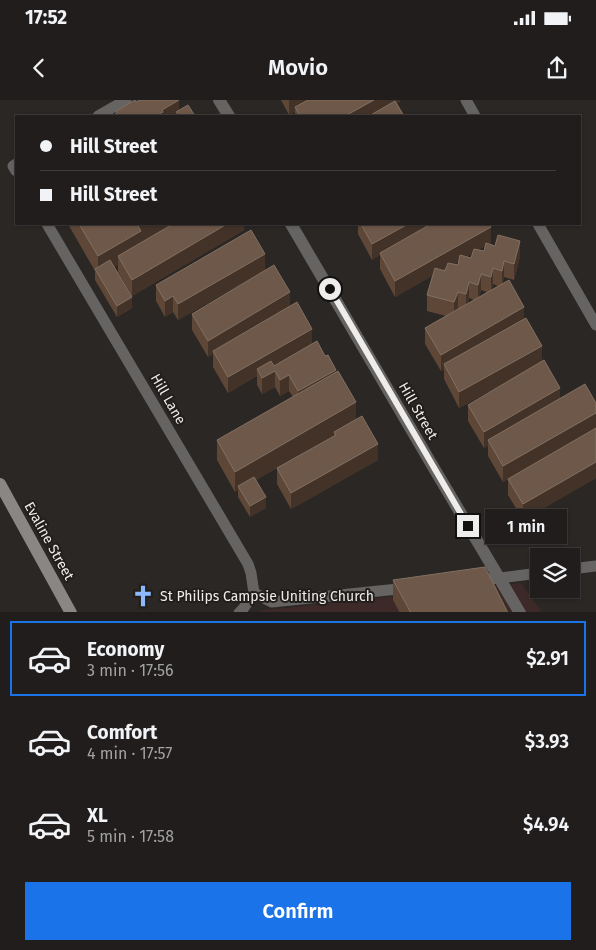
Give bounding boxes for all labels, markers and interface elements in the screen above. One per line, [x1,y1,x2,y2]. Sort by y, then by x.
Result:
text: 17:52 [25,6,67,29]
icon: back [25,54,53,82]
text: Movio [268,54,328,81]
icon: share [543,54,571,82]
text: Hill Street [70,135,157,158]
text: Hill Street [70,183,157,206]
route start [319,278,341,300]
street label: Hill Lane [147,371,189,427]
street label: Hill Street [395,379,442,444]
street label: Evaline Street [20,499,78,584]
callout: 1 min [486,508,568,544]
route end [457,515,479,537]
text: 1 min [507,517,545,536]
map controls [530,548,580,598]
button: layers [530,548,580,598]
church icon: St Philips Campsie Uniting Church [130,583,156,609]
place label: St Philips Campsie Uniting Church [160,588,374,605]
icon: car [27,636,72,681]
text: Economy [87,638,164,661]
text: $2.91 [526,647,569,670]
text: 3 min · 17:56 [87,661,174,680]
icon: car [27,719,72,764]
text: Comfort [87,721,157,744]
text: $3.93 [525,730,569,753]
text: 4 min · 17:57 [87,744,172,763]
icon: car [27,802,72,847]
text: XL [87,804,108,827]
text: $4.94 [523,813,569,836]
text: 5 min · 17:58 [87,827,174,846]
button: Confirm [25,882,571,940]

